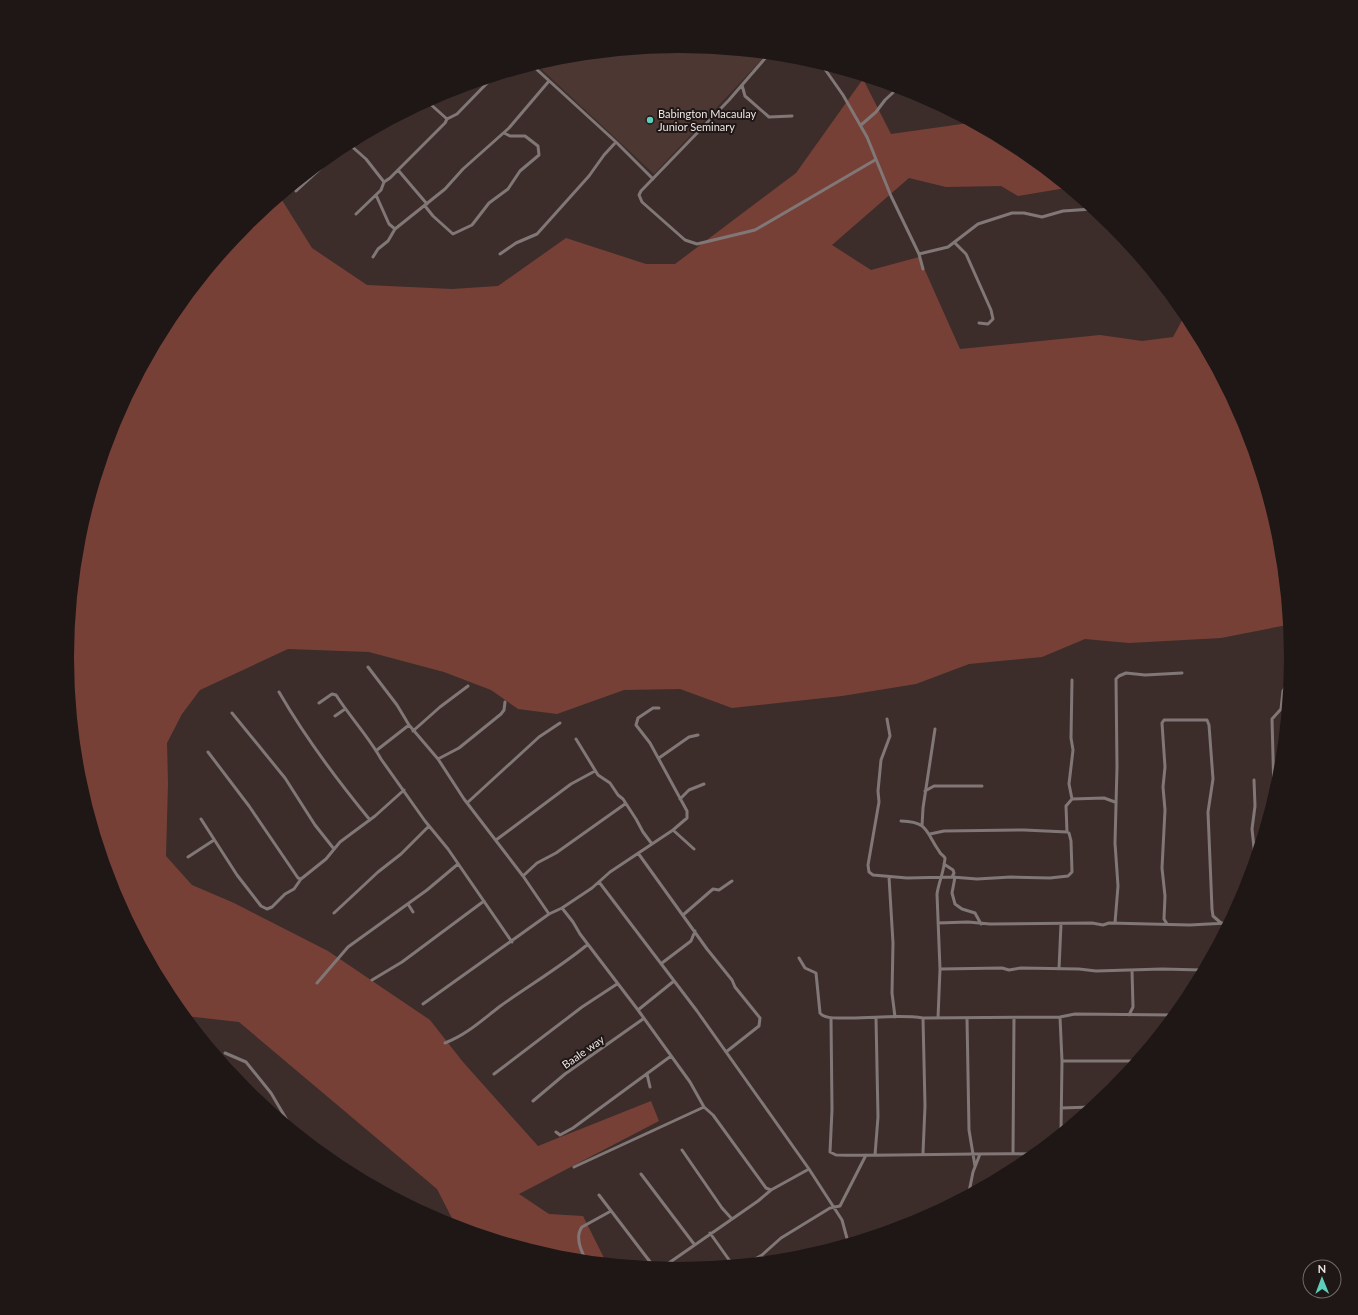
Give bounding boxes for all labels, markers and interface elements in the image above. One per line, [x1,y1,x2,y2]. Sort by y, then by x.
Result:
place label: Babington Macaulay Junior Seminary [658,107,757,133]
marker: Babington Macaulay Junior Seminary [645,115,655,125]
street label: Baale way [559,1032,607,1071]
north arrow [1302,1259,1342,1299]
text: N [1317,1262,1326,1275]

